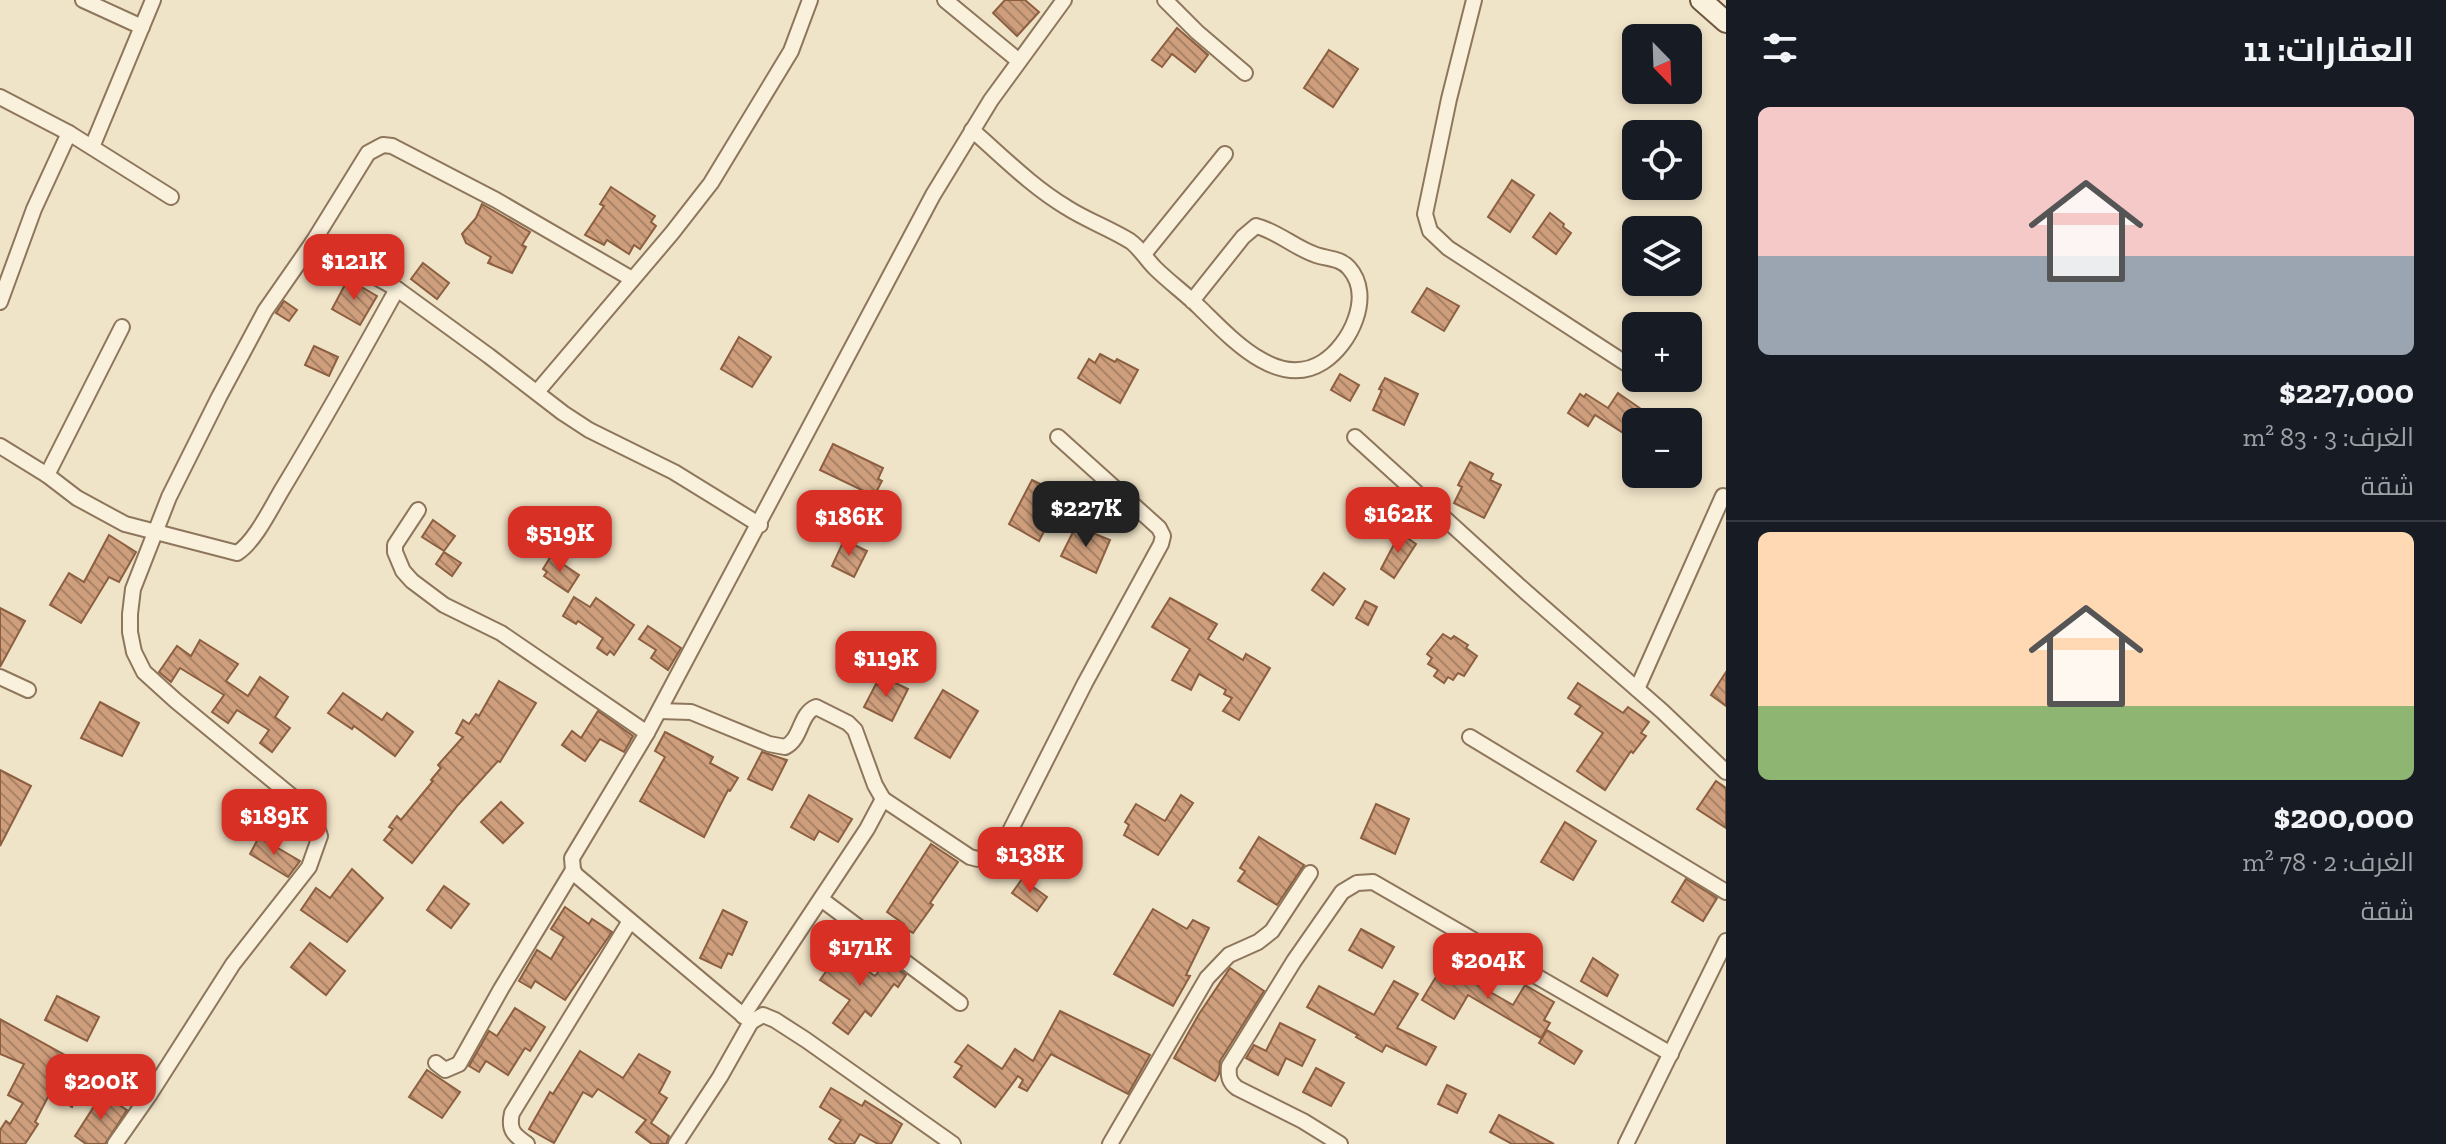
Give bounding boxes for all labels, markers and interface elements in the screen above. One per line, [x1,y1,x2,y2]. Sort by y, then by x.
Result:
north arrow [1622,24,1702,104]
map controls [1622,24,1702,488]
icon: filters [1758,26,1802,70]
text: العقارات: 11 [2243,29,2414,70]
button: locate [1622,120,1702,200]
icon: home [2014,159,2158,303]
button: layers [1622,216,1702,296]
pin: $121K [298,234,410,302]
text: $121K [321,244,387,276]
button: + [1622,312,1702,392]
text: $227,000 [2279,371,2414,412]
button: − [1622,408,1702,488]
text: الغرف: 3 · 83 m² [2243,421,2414,453]
text: شقة [2361,470,2414,502]
pin: $227K [1030,481,1142,549]
pin: $162K [1342,487,1454,555]
pin: $186K [793,490,905,558]
text: $227K [1050,491,1122,523]
text: $162K [1364,497,1432,529]
text: $186K [815,500,883,532]
pin: $519K [504,506,616,574]
text: $519K [526,516,594,548]
icon: home [2014,584,2158,728]
pin: $119K [830,631,942,699]
text: $119K [853,641,919,673]
pin: $189K [218,789,330,857]
text: $200,000 [2274,796,2414,837]
text: $189K [240,799,308,831]
pin: $138K [974,827,1086,895]
text: $138K [996,837,1064,869]
text: الغرف: 2 · 78 m² [2242,846,2414,878]
text: شقة [2361,895,2414,927]
pin: $171K [804,920,916,988]
text: $171K [828,930,892,962]
pin: $204K [1432,933,1544,1001]
text: $204K [1451,943,1525,975]
pin: $200K [45,1054,157,1122]
text: $200K [64,1064,138,1096]

